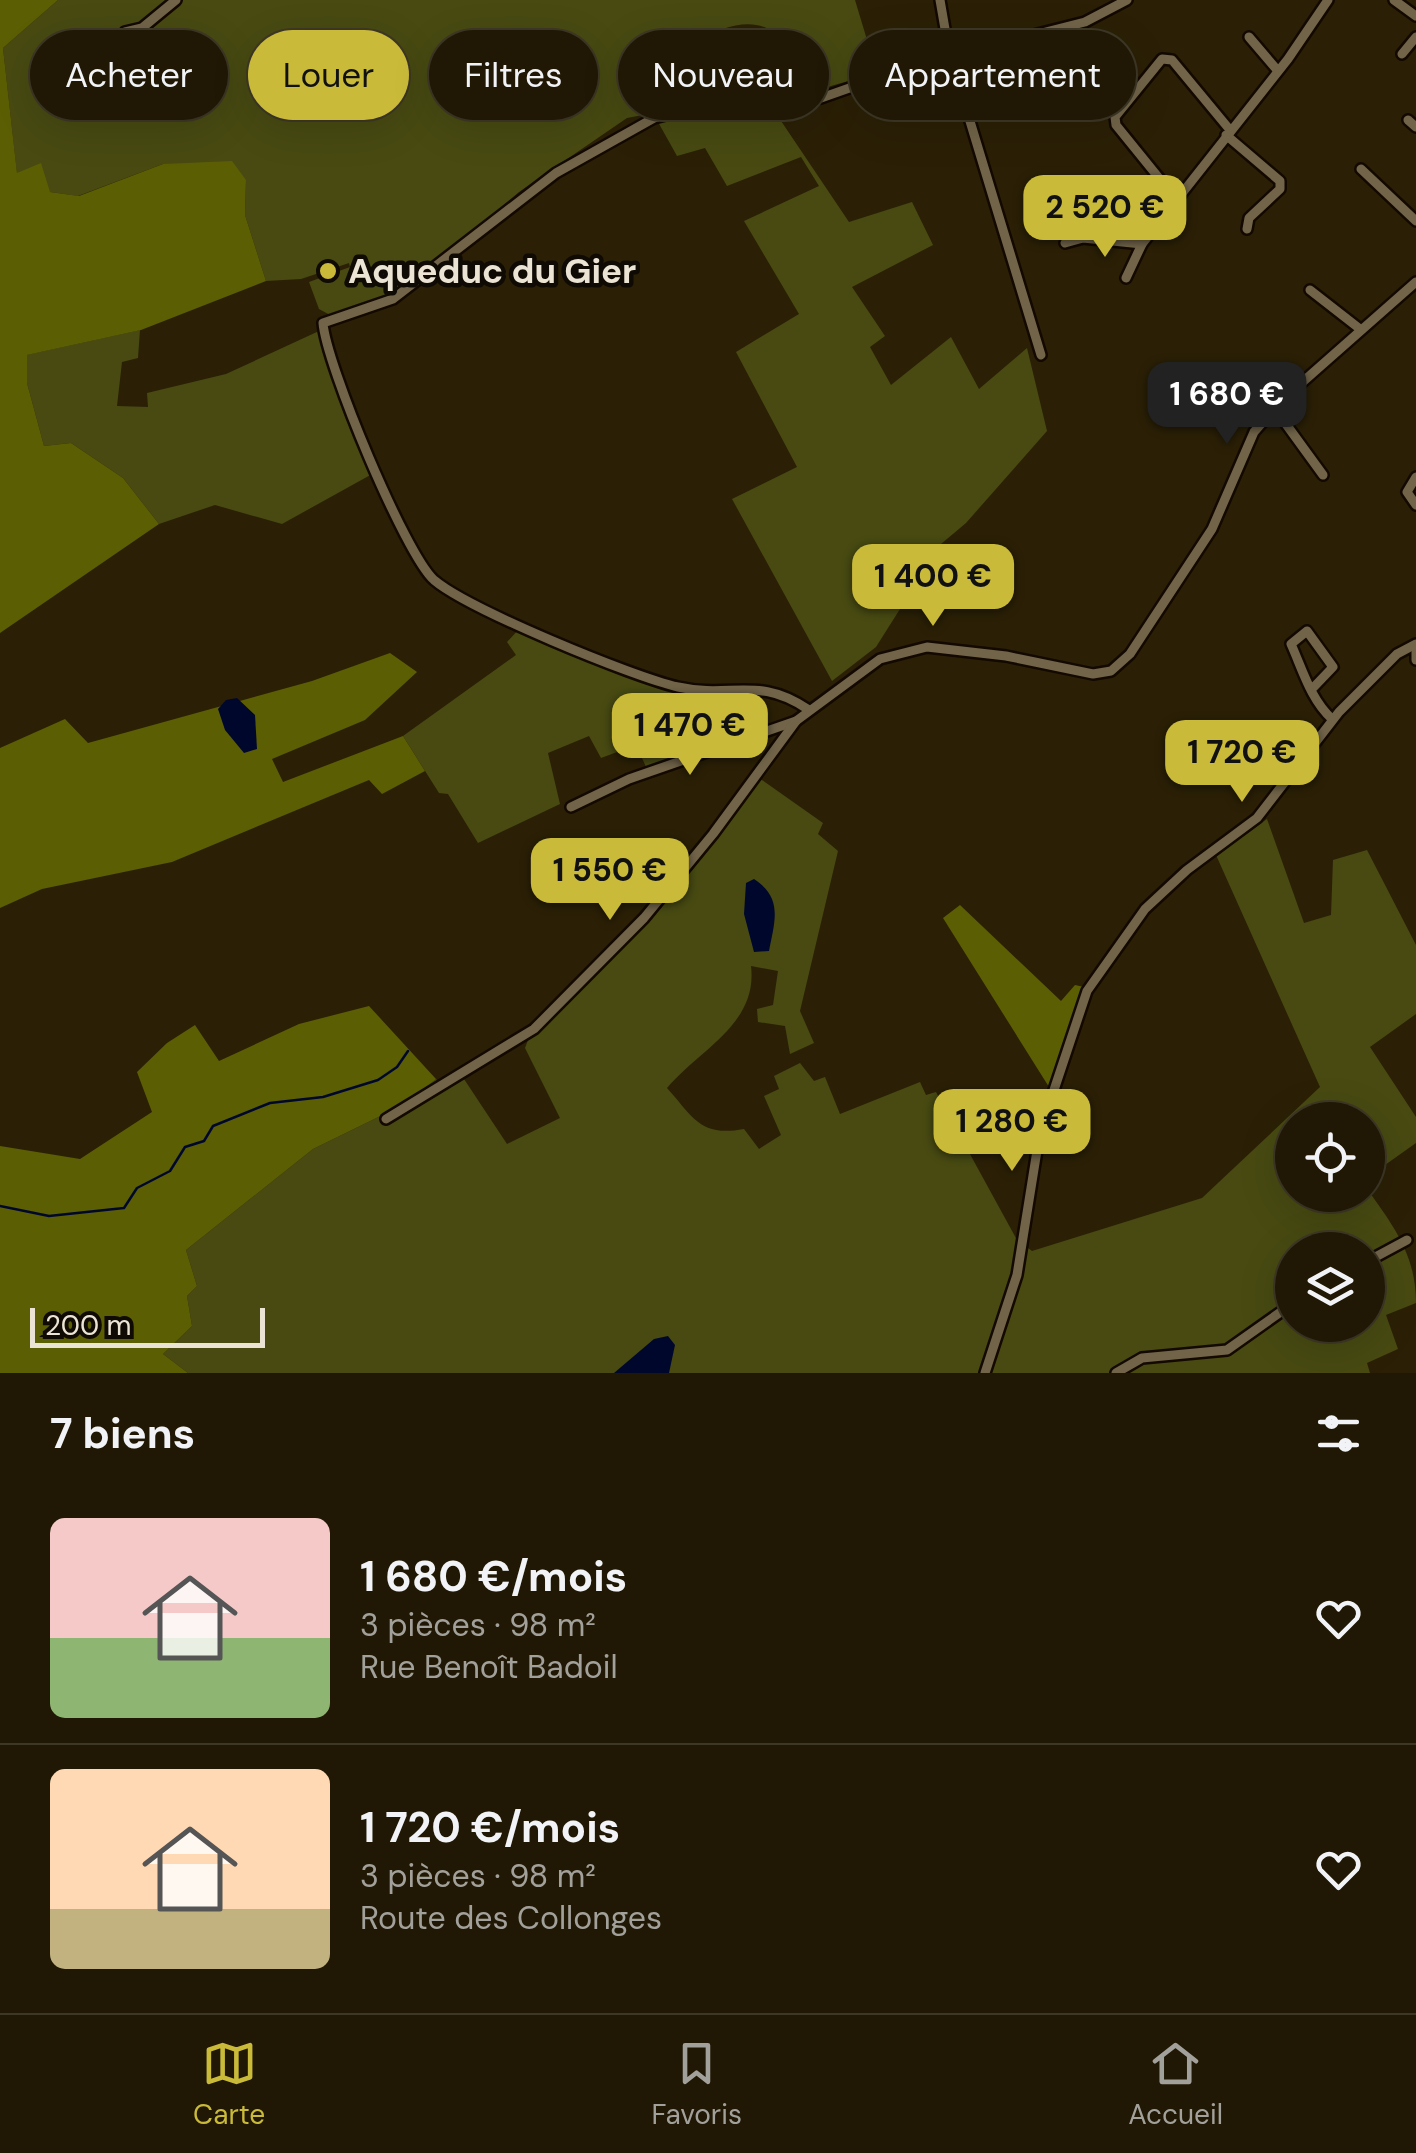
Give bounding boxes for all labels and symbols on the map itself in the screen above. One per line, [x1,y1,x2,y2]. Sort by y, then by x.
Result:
pin: 2 520 € [1013,175,1197,260]
place label: Aqueduc du Gier [348,248,636,294]
marker: Aqueduc du Gier [317,260,339,282]
pin: 1 680 € [1135,362,1319,447]
pin: 1 400 € [841,544,1025,629]
pin: 1 470 € [598,693,782,778]
pin: 1 720 € [1150,720,1334,805]
pin: 1 550 € [518,838,702,923]
pin: 1 280 € [920,1089,1104,1174]
scale bar [30,1303,265,1348]

